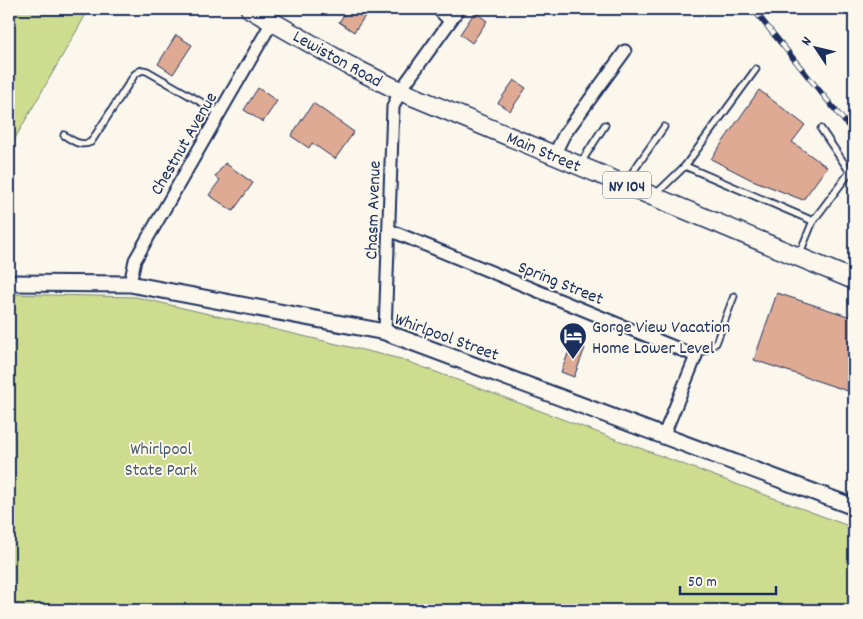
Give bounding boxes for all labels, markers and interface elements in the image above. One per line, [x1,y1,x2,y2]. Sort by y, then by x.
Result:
north arrow [790,22,840,72]
street label: Lewiston Road [288,25,386,95]
text: N [797,33,817,50]
street label: Chestnut Avenue [145,88,225,200]
street label: Main Street [502,126,584,180]
street label: Chasm Avenue [360,160,389,260]
road number: NY 104 [603,172,651,198]
street label: Spring Street [514,256,607,313]
street label: Whirlpool Street [391,308,502,369]
place label: Gorge View Vacation Home Lower Level [592,316,730,362]
hotel icon: Gorge View Vacation Home Lower Level [558,321,588,360]
park label: Whirlpool State Park [125,438,197,484]
scale bar [680,564,777,596]
text: 50 m [688,572,717,594]

